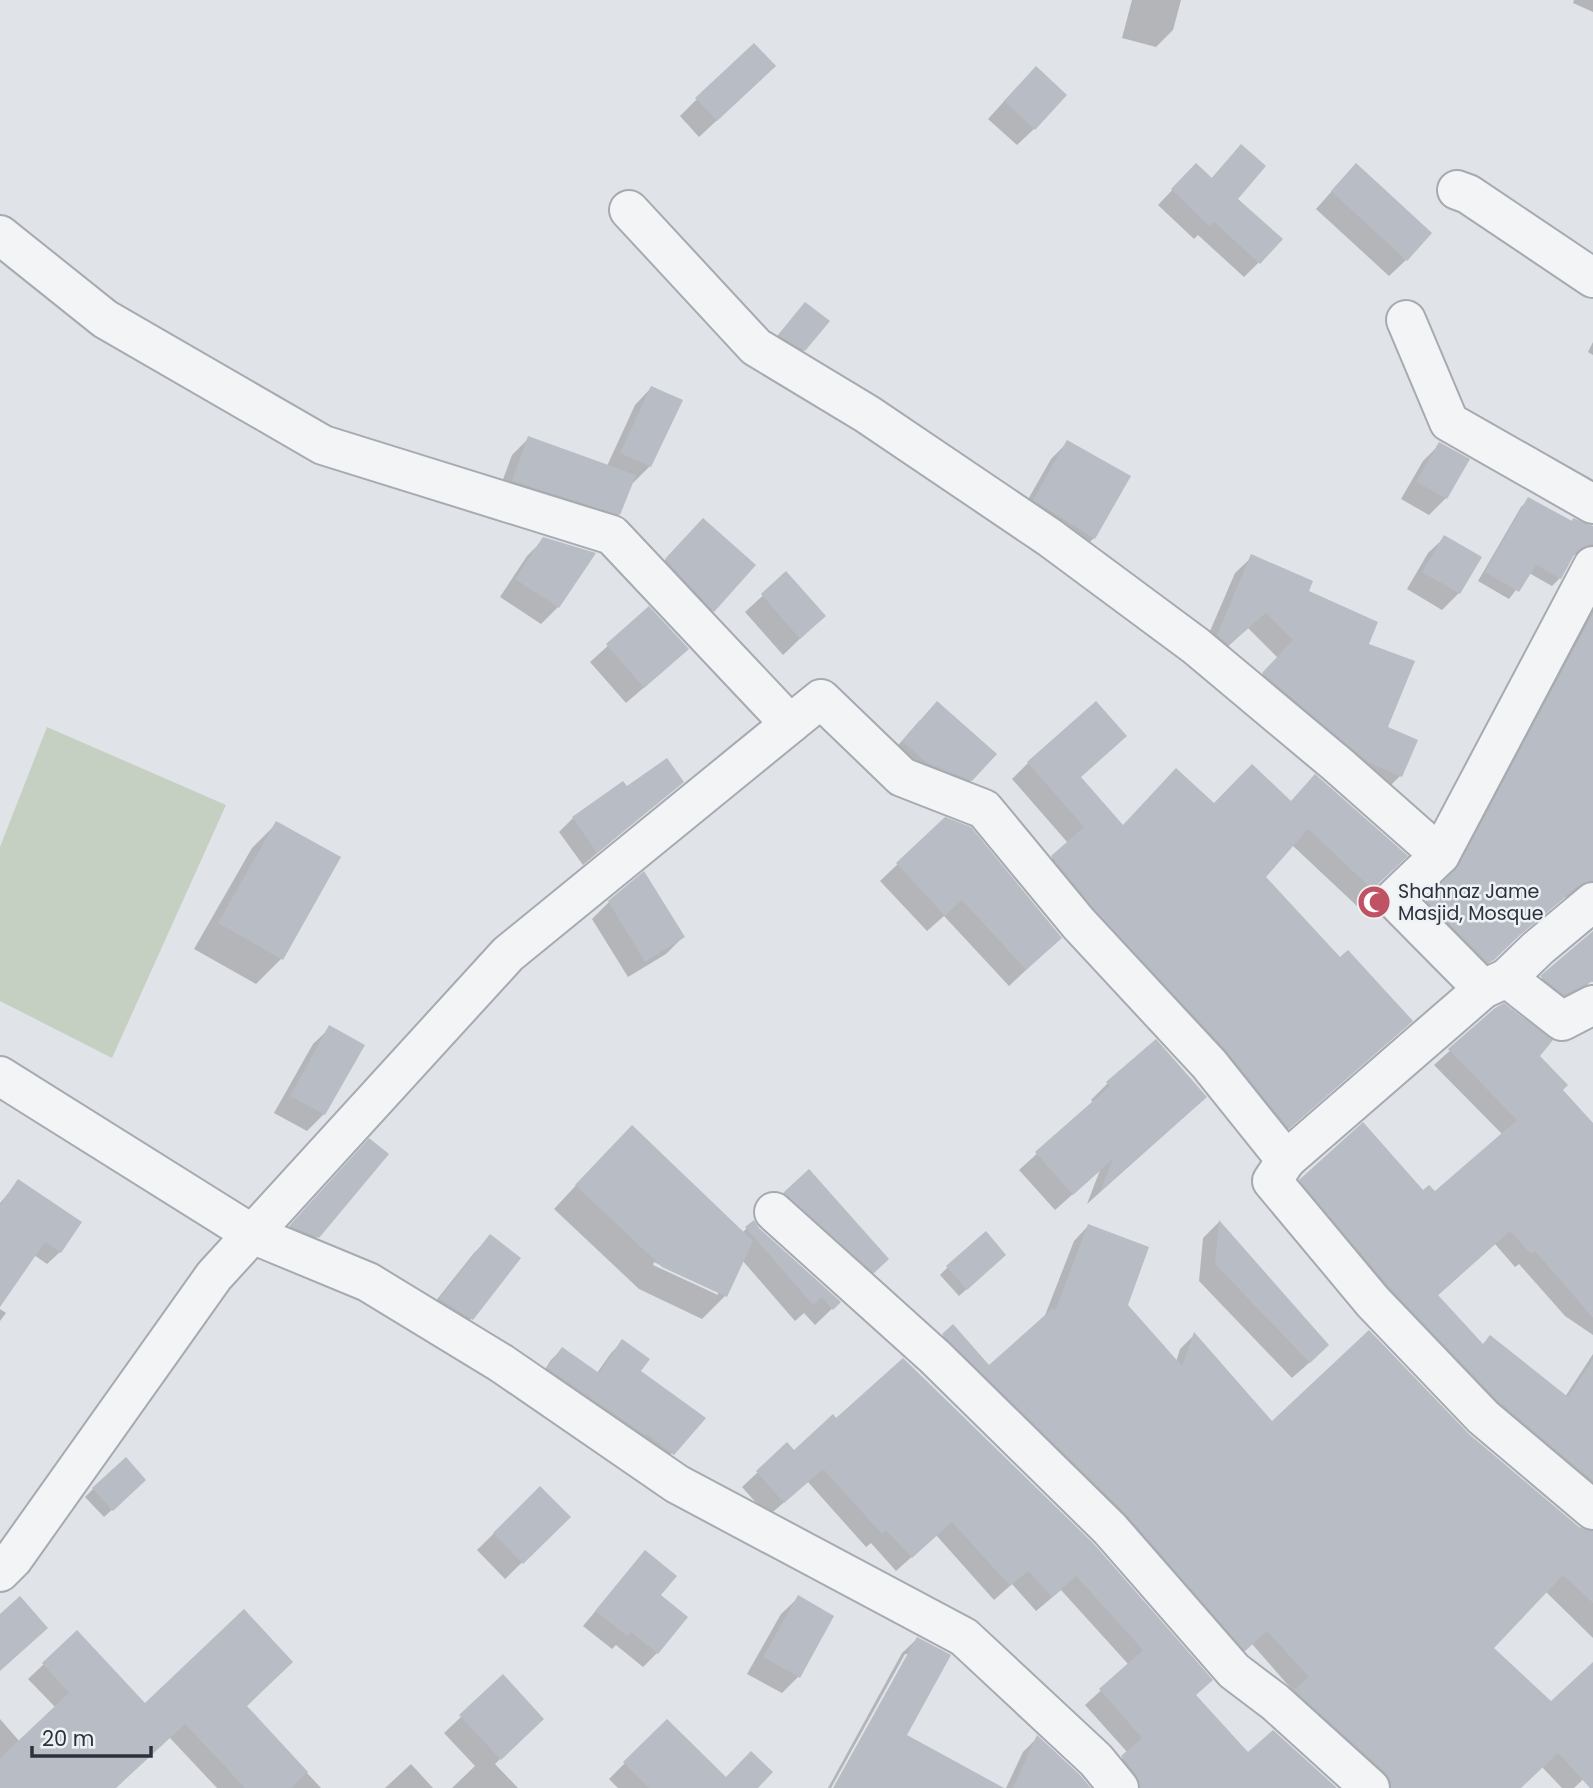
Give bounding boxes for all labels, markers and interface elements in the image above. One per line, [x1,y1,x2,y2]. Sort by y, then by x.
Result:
place label: Shahnaz Jame Masjid, Mosque [1398,878,1543,927]
mosque icon: Shahnaz Jame Masjid, Mosque [1355,883,1393,921]
scale bar [32,1714,150,1758]
text: 20 m [42,1724,95,1753]

